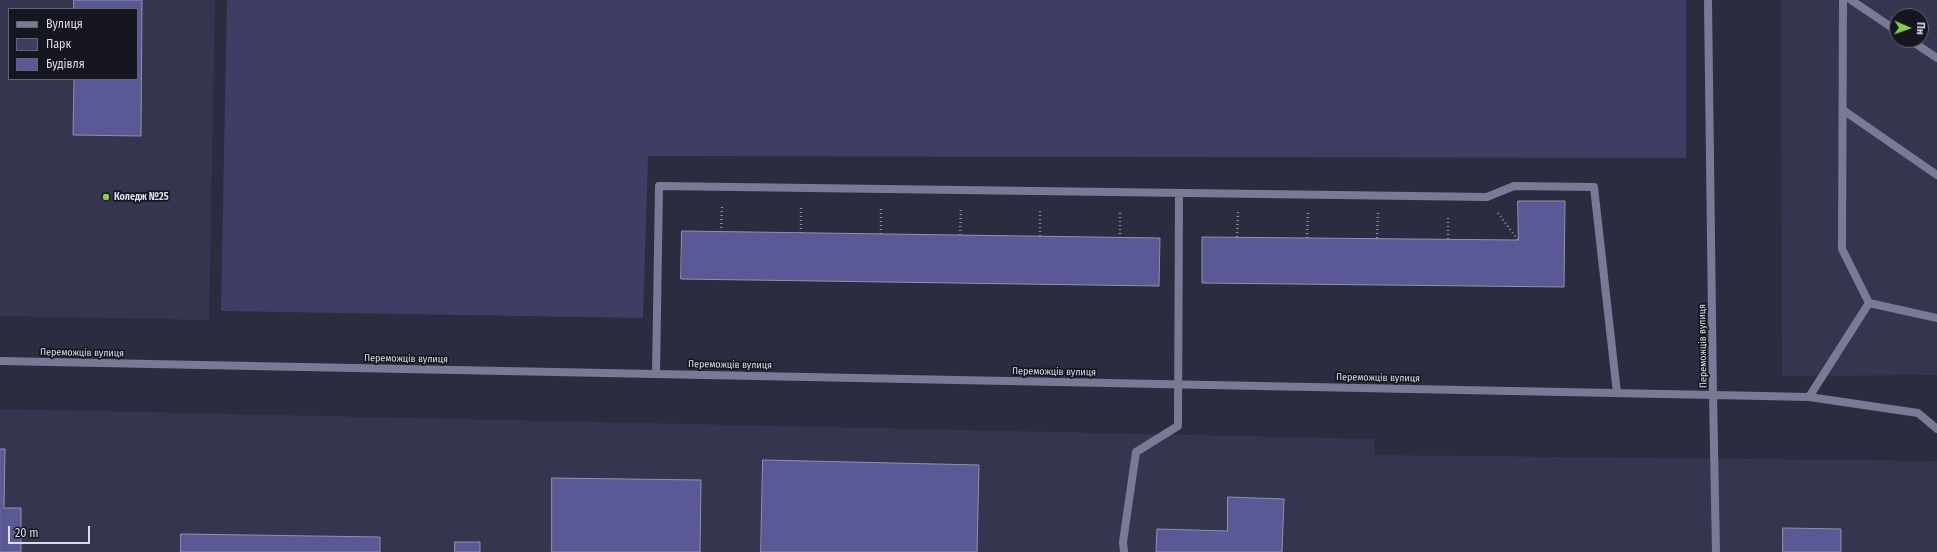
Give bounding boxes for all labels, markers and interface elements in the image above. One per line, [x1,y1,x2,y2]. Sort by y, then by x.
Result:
legend [8,8,138,80]
north arrow [1889,8,1929,48]
text: Вулиця [46,17,83,31]
text: Пн [1914,22,1927,35]
text: Парк [46,37,71,51]
text: Будівля [46,57,85,71]
place label: Коледж №25 [114,191,169,203]
marker: Коледж №25 [101,192,111,202]
street label: Переможців вулиця [1696,304,1710,388]
street label: Переможців вулиця [40,346,124,360]
street label: Переможців вулиця [364,352,448,366]
street label: Переможців вулиця [688,358,772,372]
street label: Переможців вулиця [1012,365,1096,379]
street label: Переможців вулиця [1336,371,1420,385]
scale bar [10,518,92,544]
text: 20 m [15,526,39,540]

